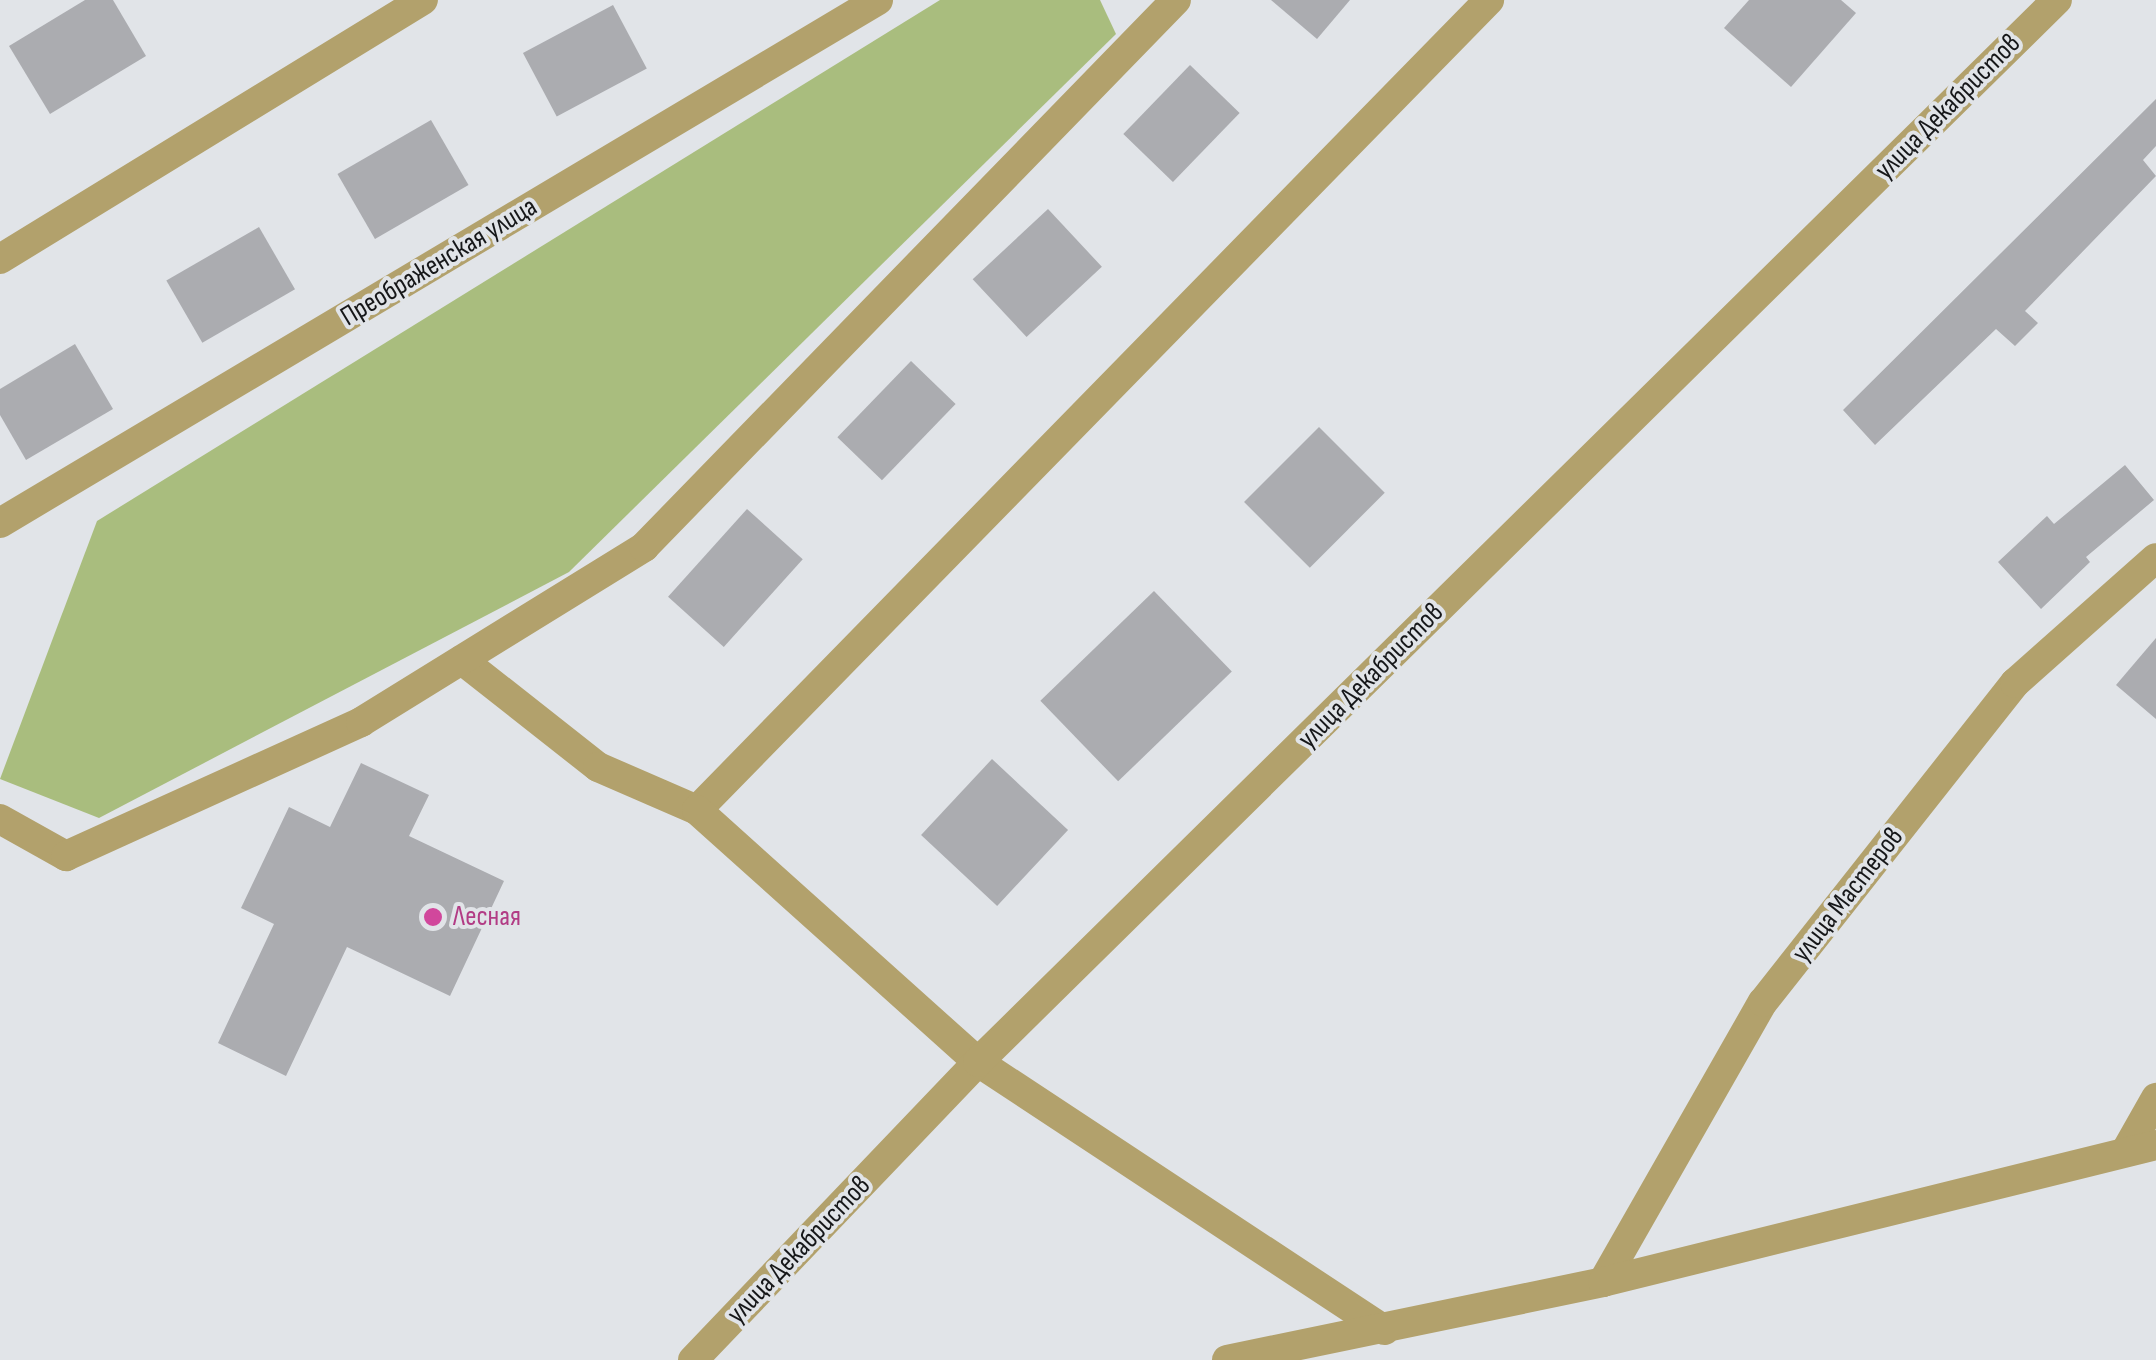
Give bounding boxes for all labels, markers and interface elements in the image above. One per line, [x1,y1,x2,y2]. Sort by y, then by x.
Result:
street label: улица Декабристов [1868,27,2028,187]
street label: Преображенская улица [335,190,543,334]
street label: улица Декабристов [1291,596,1451,756]
street label: улица Мастеров [1785,821,1911,969]
place label: Лесная [453,900,521,934]
marker: Лесная [422,906,444,928]
street label: улица Декабристов [720,1169,878,1331]

